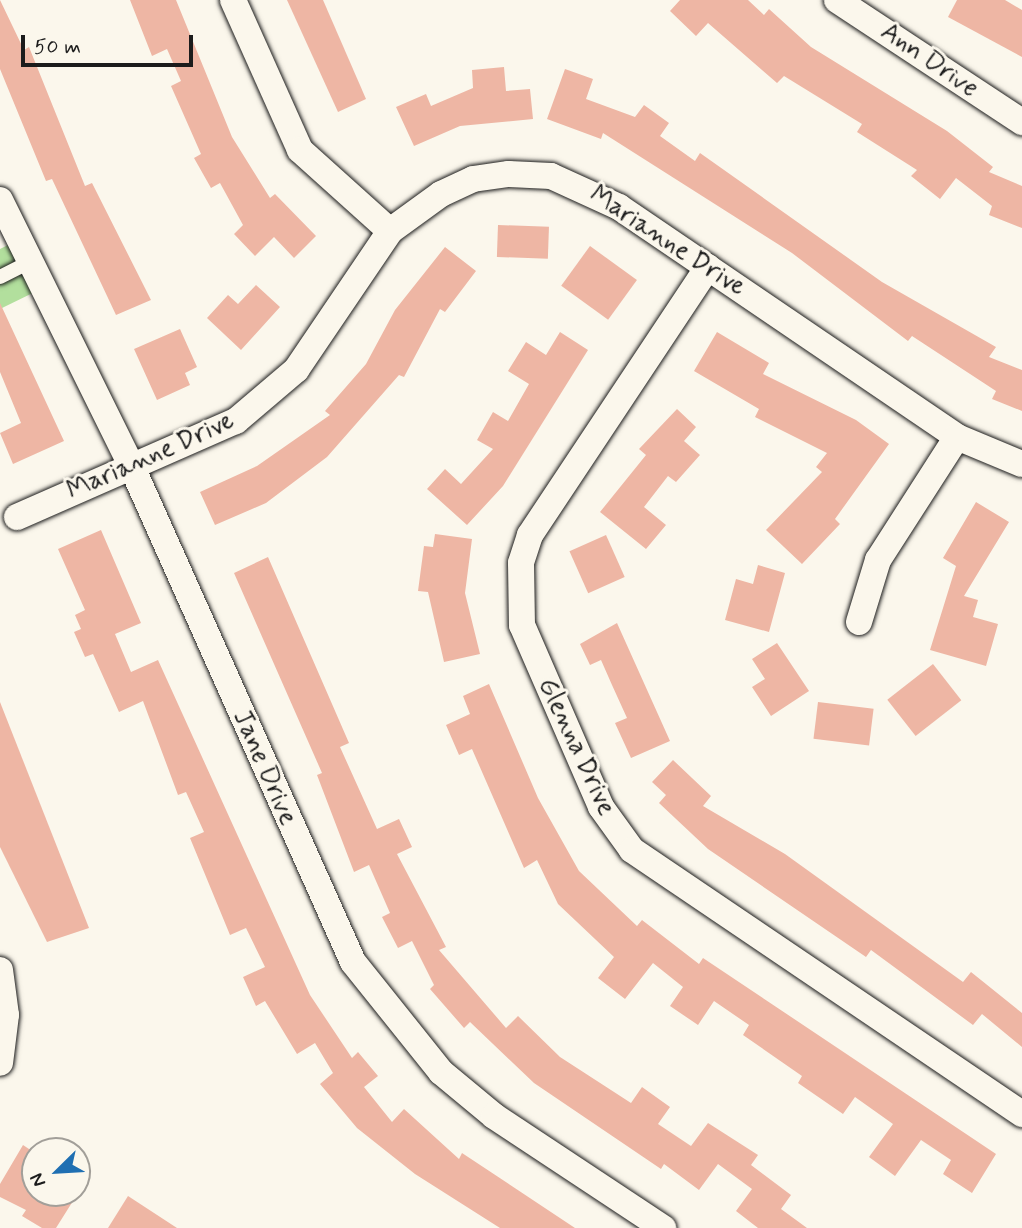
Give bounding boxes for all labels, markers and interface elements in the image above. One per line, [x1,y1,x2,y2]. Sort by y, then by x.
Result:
street label: Ann Drive [875,18,983,104]
scale bar [24,21,196,65]
text: 50 m [34,33,81,61]
street label: Marianne Drive [584,180,750,304]
street label: Marianne Drive [63,407,239,507]
street label: Glenna Drive [531,674,621,820]
street label: Jane Drive [226,707,302,829]
north arrow [21,1137,91,1207]
text: N [24,1169,52,1191]

